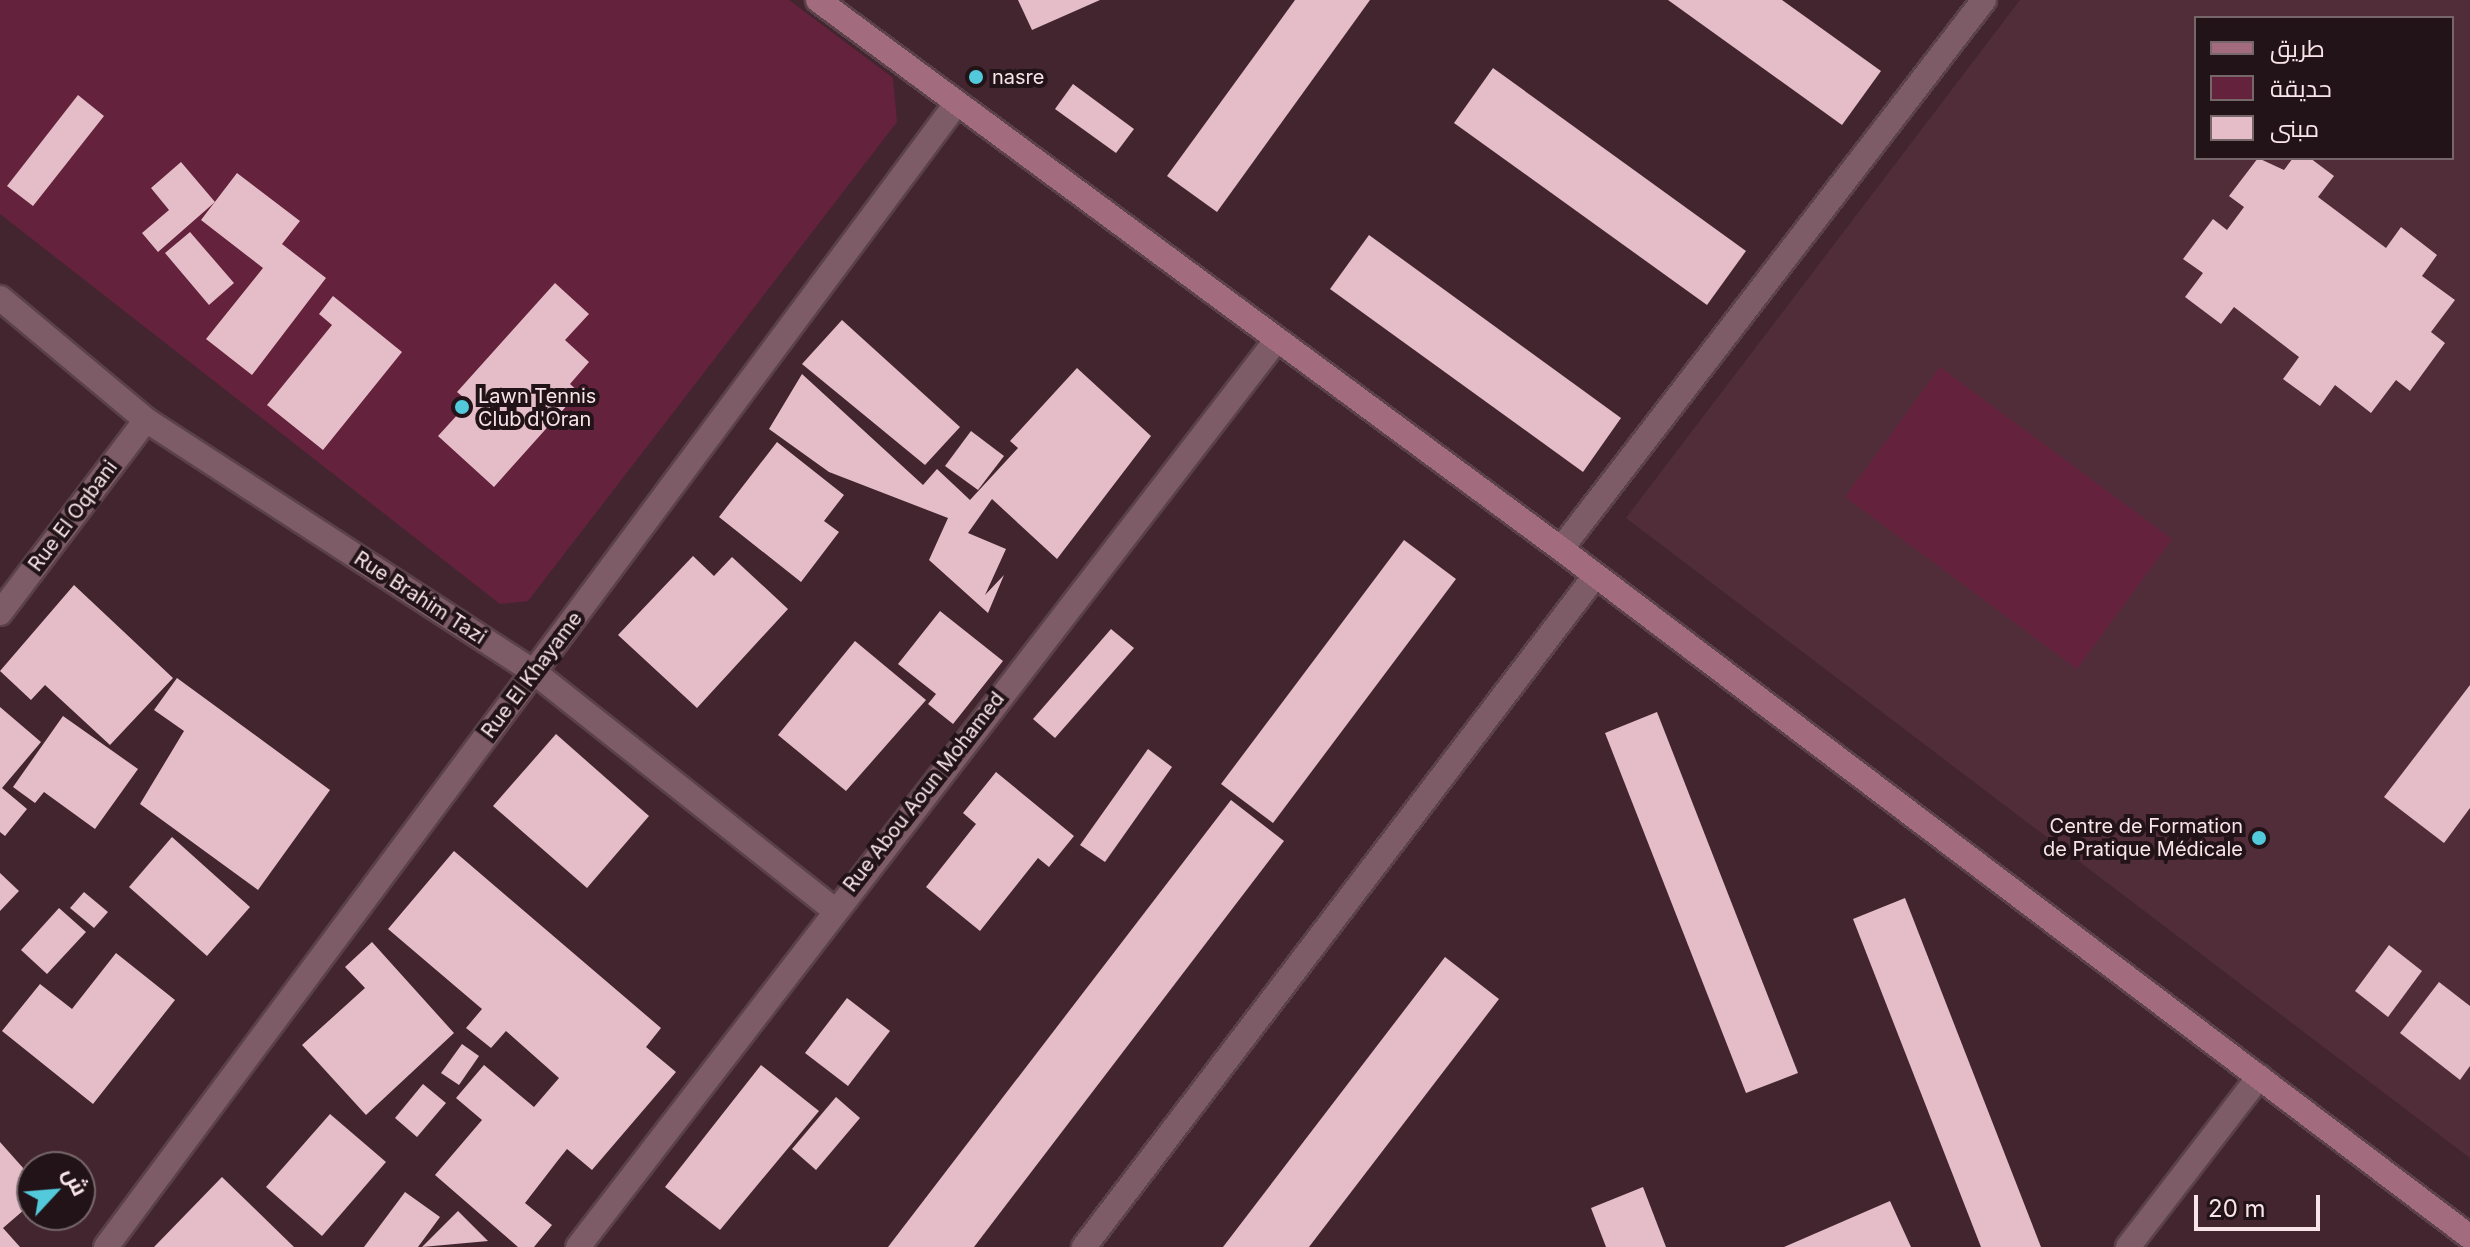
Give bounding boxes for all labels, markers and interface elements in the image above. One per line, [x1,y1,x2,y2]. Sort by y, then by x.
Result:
legend [2194,16,2454,160]
text: طريق [2270,34,2325,63]
place label: nasre [992,65,1044,89]
marker: nasre [967,68,985,86]
text: حديقة [2270,74,2332,103]
text: مبنى [2270,114,2319,143]
place label: Lawn Tennis Club d'Oran [478,384,596,431]
marker: Lawn Tennis Club d'Oran [453,398,471,416]
street label: Rue El Oqbani [24,456,122,576]
street label: Rue Brahim Tazi [350,546,490,650]
street label: Rue El Khayame [477,607,587,743]
street label: Rue Abou Aoun Mohamed [838,687,1010,897]
place label: Centre de Formation de Pratique Médicale [2043,814,2243,861]
marker: Centre de Formation de Pratique Médicale [2250,829,2268,847]
north arrow [16,1151,96,1231]
text: ش [58,1163,94,1200]
scale bar [2198,1179,2324,1229]
text: 20 m [2208,1194,2266,1223]

